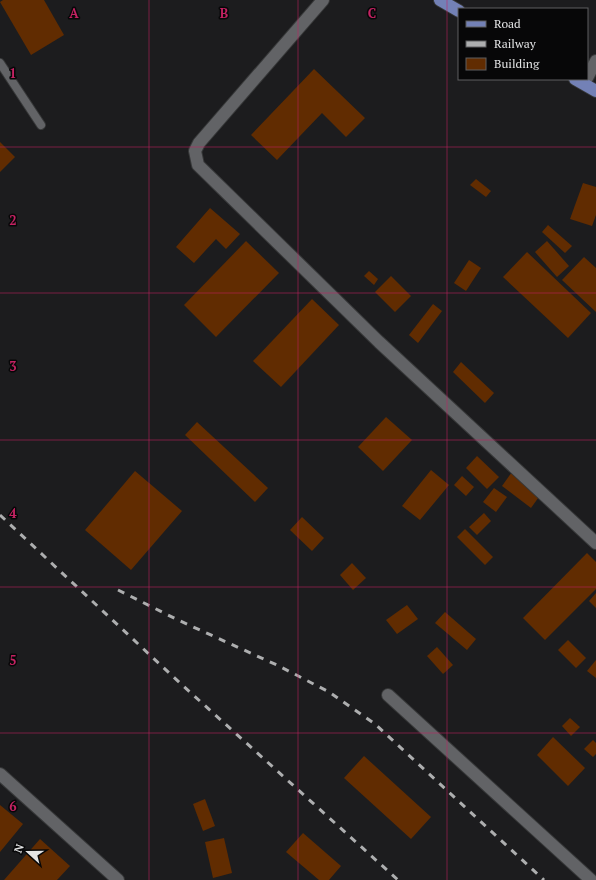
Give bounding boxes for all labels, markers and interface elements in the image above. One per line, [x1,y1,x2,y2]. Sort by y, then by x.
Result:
text: A [69,4,79,22]
text: B [220,4,228,22]
text: C [368,4,376,22]
legend [458,8,588,80]
text: Road [494,16,521,31]
text: Railway [494,36,537,51]
text: Building [494,56,540,71]
text: 1 [9,64,17,82]
text: 2 [9,211,17,229]
text: 3 [9,357,17,375]
text: 4 [9,504,17,522]
text: 5 [9,651,17,669]
text: 6 [9,797,17,815]
north arrow [8,832,48,872]
text: N [11,841,27,855]

